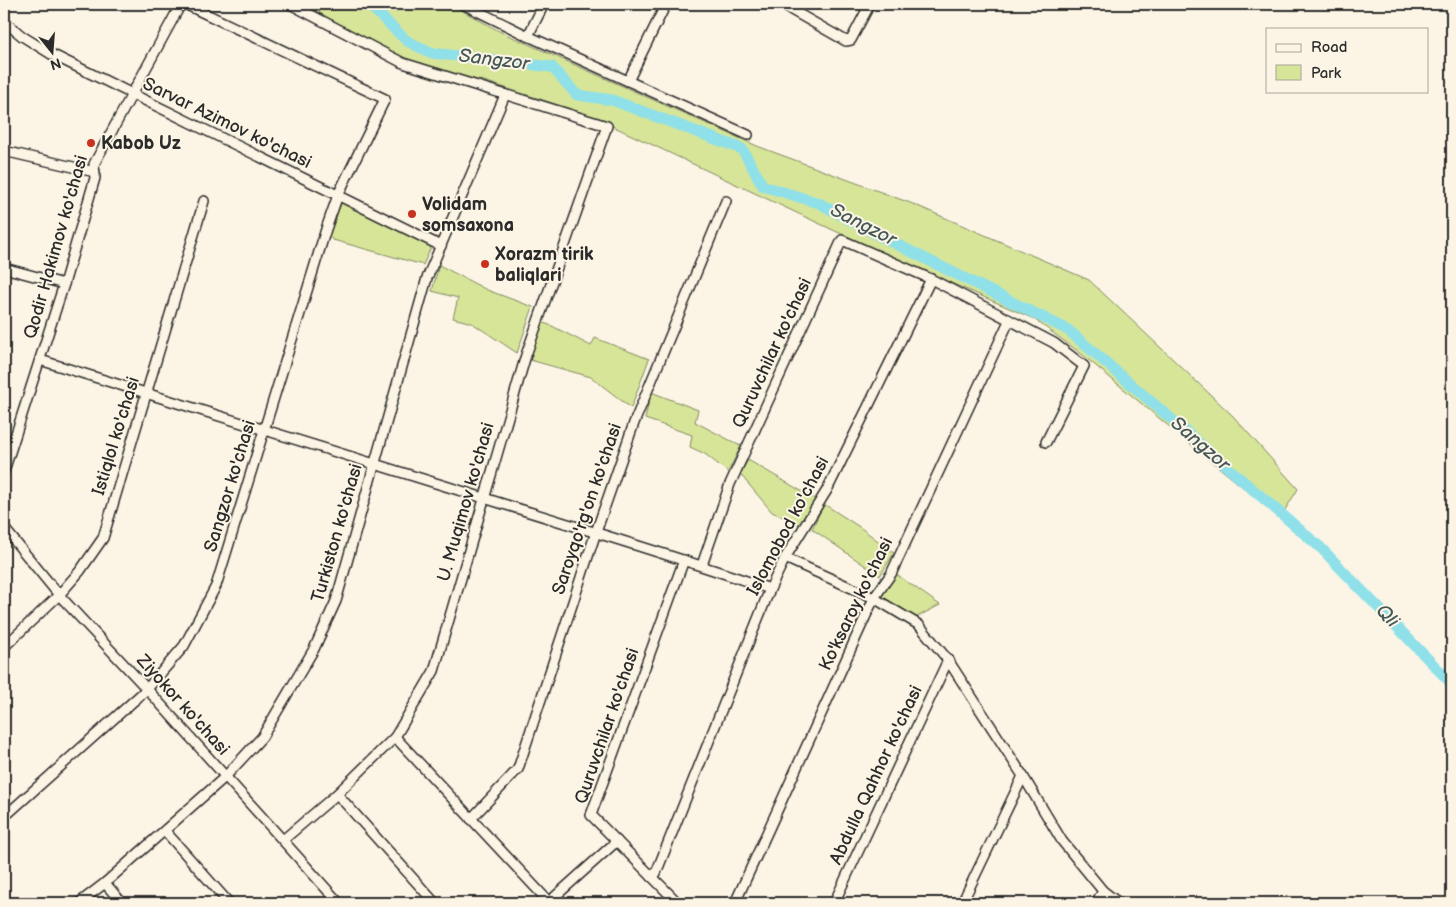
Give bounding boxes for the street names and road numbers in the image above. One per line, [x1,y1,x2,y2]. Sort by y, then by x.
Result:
street label: Sarvar Azimov ko'chasi [139,73,315,173]
street label: Qodir Hakimov ko'chasi [20,153,92,341]
street label: Quruvchilar ko'chasi [728,275,816,431]
street label: Istiqlol ko'chasi [88,374,144,498]
street label: Sangzor ko'chasi [200,418,260,554]
street label: U. Muqimov ko'chasi [433,420,499,584]
street label: Saroyqo'rg'on ko'chasi [548,421,626,597]
street label: Islomobod ko'chasi [743,453,833,599]
street label: Turkiston ko'chasi [307,461,367,605]
street label: Ko'ksaroy ko'chasi [815,534,897,674]
street label: Quruvchilar ko'chasi [570,645,644,807]
street label: Ziyokor ko'chasi [132,650,234,760]
street label: Abdulla Qahhor ko'chasi [825,682,927,868]

